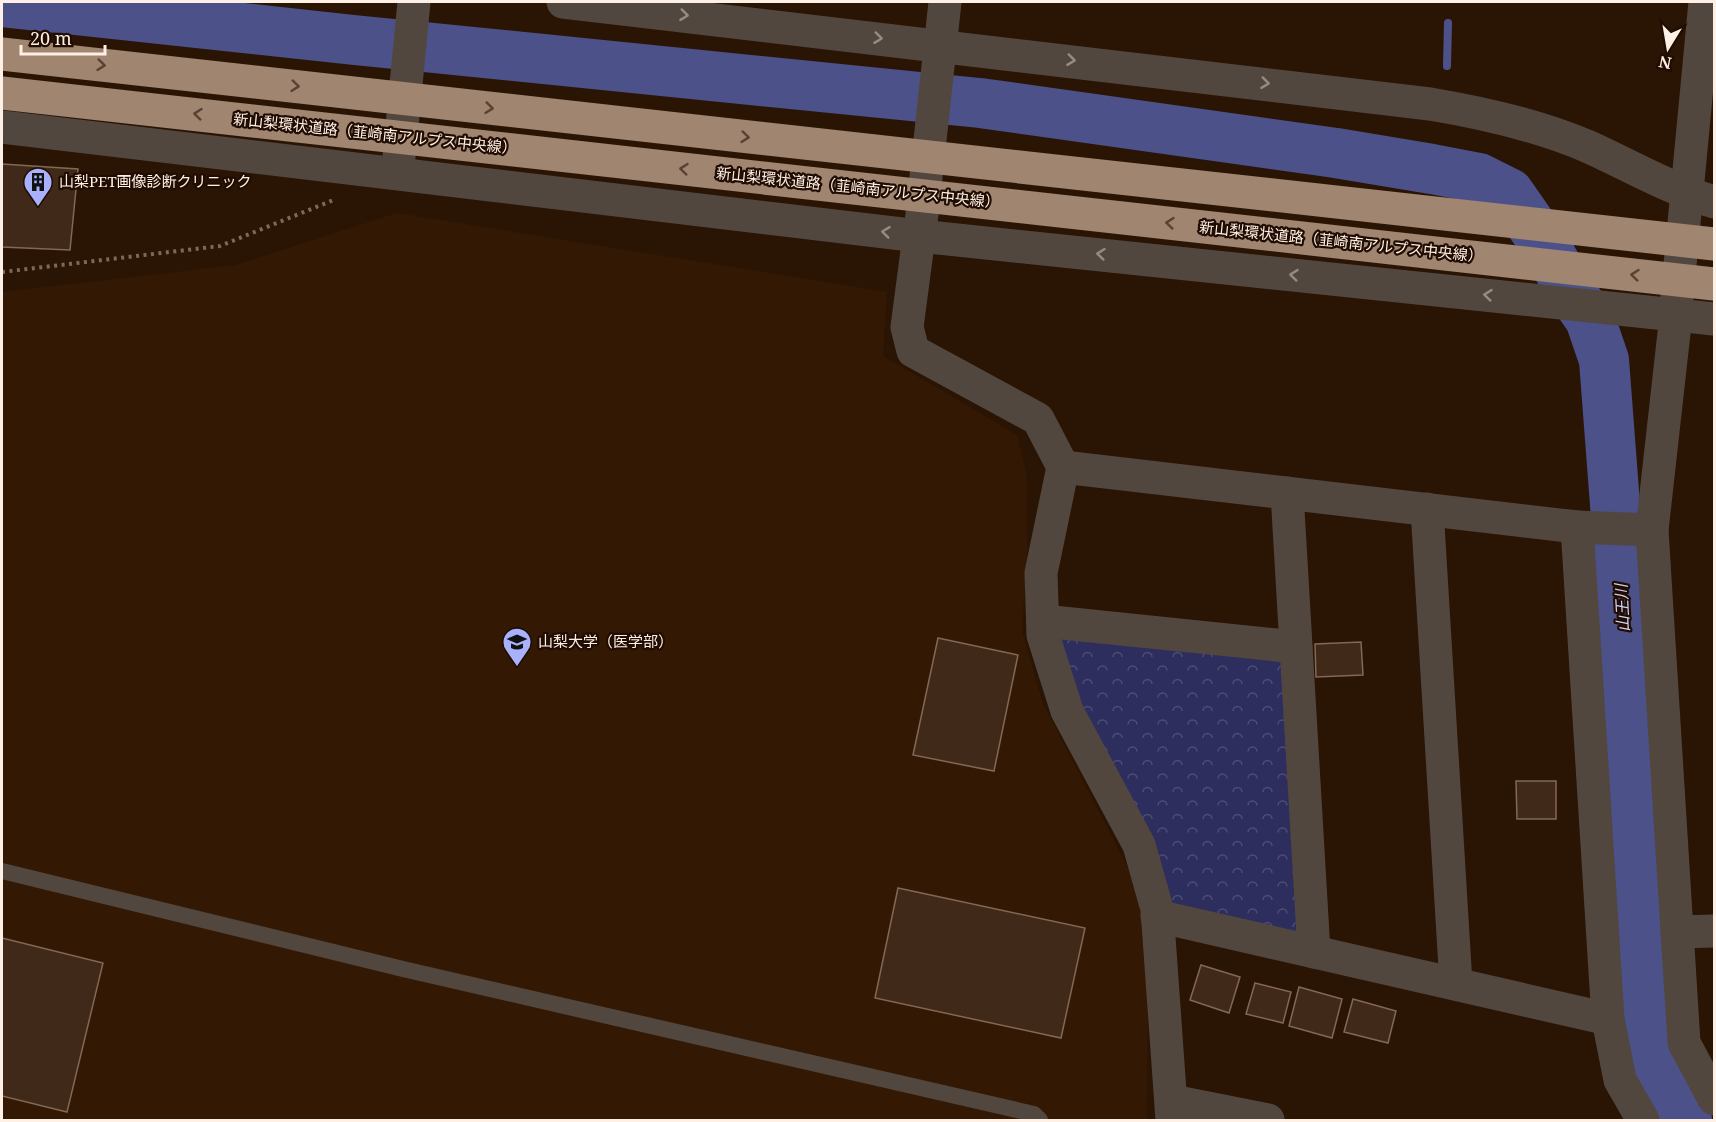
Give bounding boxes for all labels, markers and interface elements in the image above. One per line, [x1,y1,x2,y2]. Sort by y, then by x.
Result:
one-way arrow [679,9,688,21]
scale bar [21,18,105,56]
north arrow [1638,18,1698,78]
text: 20 m [30,26,72,50]
one-way arrow [873,31,882,43]
text: N [1656,51,1673,75]
one-way arrow [1067,53,1076,66]
one-way arrow [97,58,106,71]
one-way arrow [1260,76,1270,89]
one-way arrow [291,80,300,92]
one-way arrow [484,101,494,114]
one-way arrow [194,108,203,121]
street label: 新山梨環状道路（韮崎南アルプス中央線） [232,108,518,158]
one-way arrow [741,130,750,143]
street label: 新山梨環状道路（韮崎南アルプス中央線） [715,162,1001,212]
one-way arrow [680,163,689,175]
building icon: 山梨PET画像診断クリニック [22,166,54,208]
place label: 山梨PET画像診断クリニック [59,171,252,191]
street label: 新山梨環状道路（韮崎南アルプス中央線） [1198,216,1484,266]
one-way arrow [1166,217,1175,230]
one-way arrow [881,226,890,238]
one-way arrow [1096,249,1105,261]
one-way arrow [1290,269,1299,282]
one-way arrow [1631,269,1640,282]
one-way arrow [1484,289,1493,302]
water label: 山王川 [1610,581,1634,633]
school or university icon: 山梨大学（医学部） [501,626,533,668]
place label: 山梨大学（医学部） [538,631,673,651]

